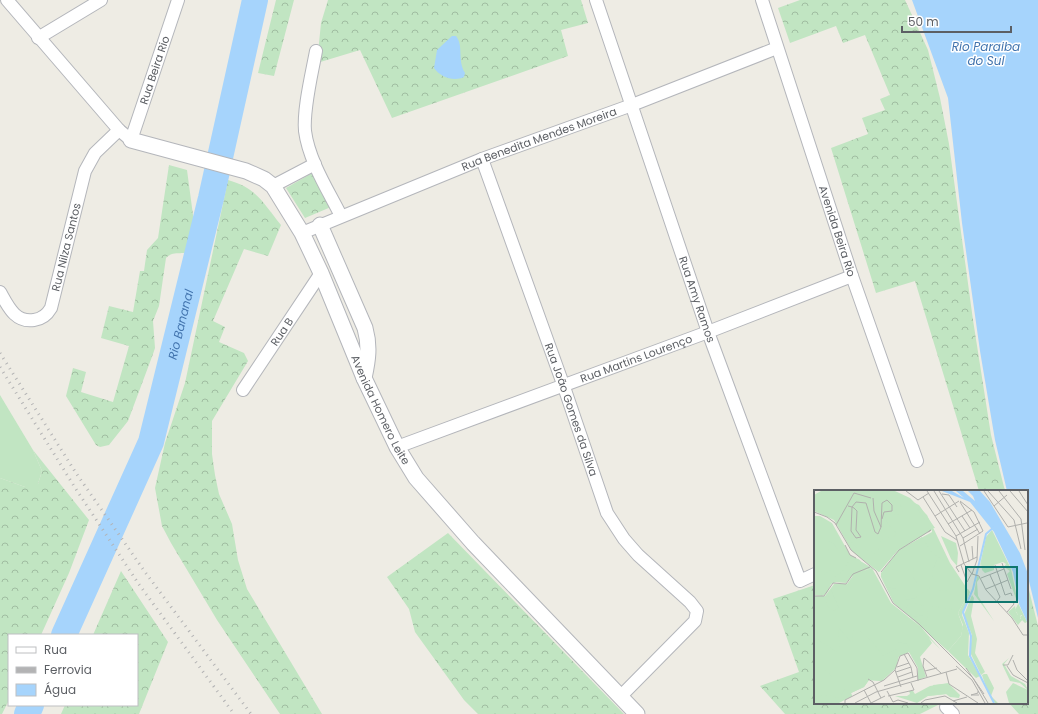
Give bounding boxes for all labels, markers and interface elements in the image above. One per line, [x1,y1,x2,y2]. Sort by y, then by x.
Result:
scale bar [902,8,1011,34]
text: 50 m [908,13,939,30]
street label: Rua Beira Rio [136,34,173,106]
water label: Rio Paraiba do Sul [952,38,1020,69]
street label: Rua Benedita Mendes Moreira [459,103,619,175]
street label: Avenida Beira Rio [815,183,860,279]
street label: Rua Nilza Santos [47,201,85,293]
street label: Rua Amy Ramos [675,254,719,345]
water label: Rio Bananal [163,287,197,361]
street label: Rua B [267,314,297,349]
street label: Rua Martins Lourenço [578,331,694,387]
street label: Rua João Gomes da Silva [541,341,602,478]
street label: Avenida Homero Leite [347,353,414,468]
inset map [814,490,1028,704]
legend [8,634,138,706]
text: Rua [44,641,67,658]
text: Ferrovia [44,661,92,678]
text: Água [44,681,76,698]

